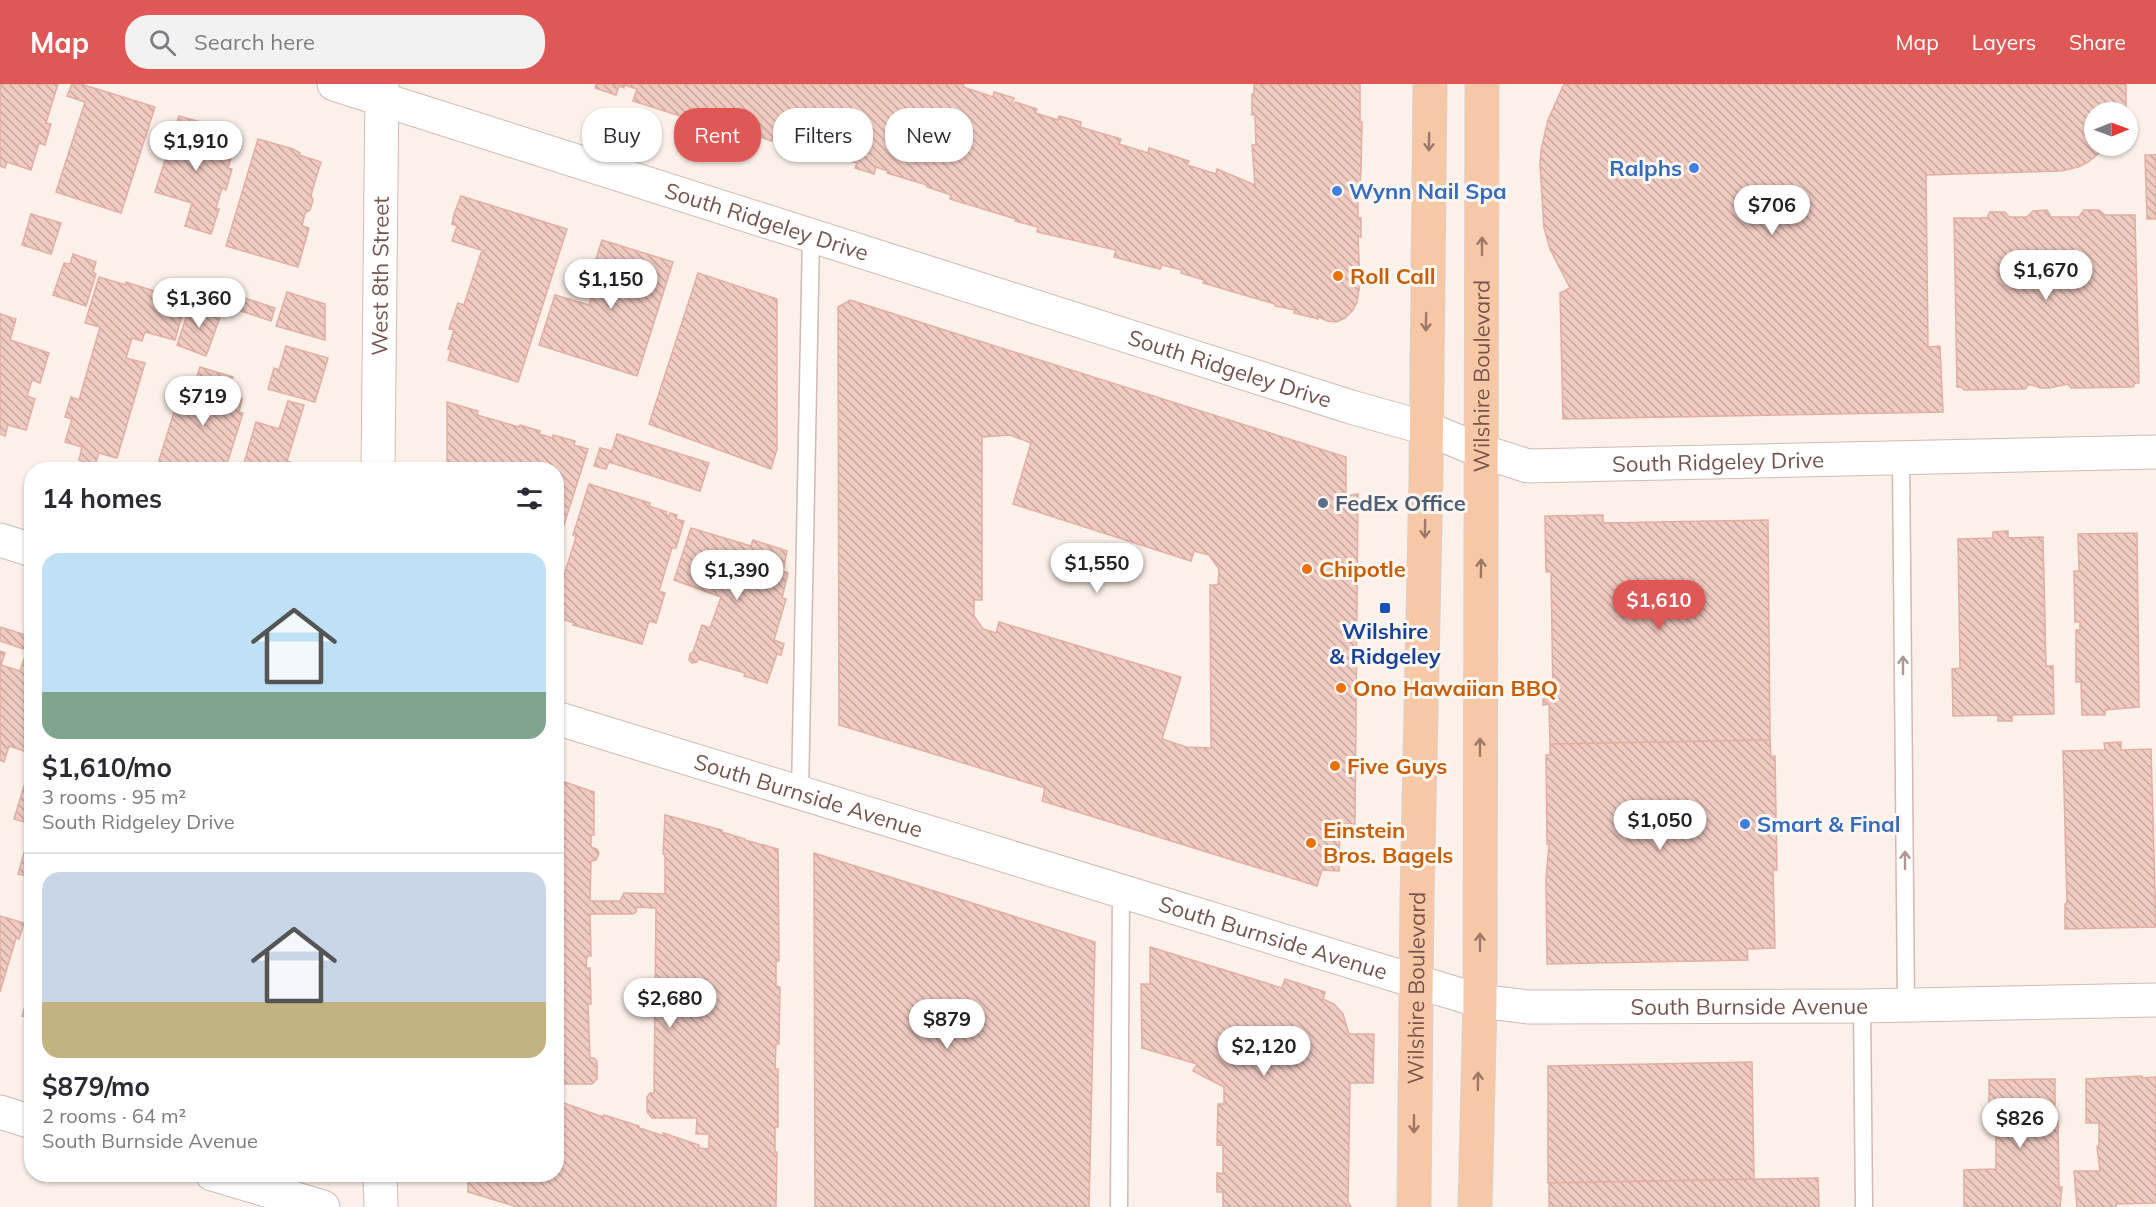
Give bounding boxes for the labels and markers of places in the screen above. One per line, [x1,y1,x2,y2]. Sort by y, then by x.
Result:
pin: $1,910 [147,121,245,172]
place label: Ralphs [1609,154,1682,182]
marker: Ralphs [1687,161,1701,175]
place label: Wynn Nail Spa [1349,177,1507,205]
marker: Wynn Nail Spa [1330,184,1344,198]
pin: $706 [1736,185,1808,236]
pin: $1,670 [1997,250,2095,301]
pin: $1,150 [562,259,660,310]
place label: Roll Call [1350,262,1436,290]
marker: Roll Call [1331,269,1345,283]
pin: $1,360 [150,278,248,329]
pin: $719 [167,376,239,427]
place label: FedEx Office [1335,489,1466,517]
marker: FedEx Office [1316,496,1330,510]
pin: $1,550 [1048,543,1146,594]
pin: $1,390 [688,550,786,601]
place label: Chipotle [1319,555,1406,583]
marker: Chipotle [1300,562,1314,576]
pin: $1,610 [1610,580,1708,631]
marker: Wilshire & Ridgeley [1378,601,1392,615]
place label: Wilshire & Ridgeley [1329,617,1441,670]
place label: Ono Hawaiian BBQ [1353,674,1558,702]
marker: Ono Hawaiian BBQ [1334,681,1348,695]
place label: Five Guys [1347,752,1447,780]
marker: Five Guys [1328,759,1342,773]
pin: $1,050 [1611,800,1709,851]
place label: Smart & Final [1757,810,1900,838]
place label: Einstein Bros. Bagels [1323,816,1453,869]
marker: Smart & Final [1738,817,1752,831]
marker: Einstein Bros. Bagels [1304,836,1318,850]
pin: $2,680 [621,978,719,1029]
pin: $879 [911,999,983,1050]
pin: $2,120 [1215,1026,1313,1077]
pin: $826 [1984,1098,2056,1149]

